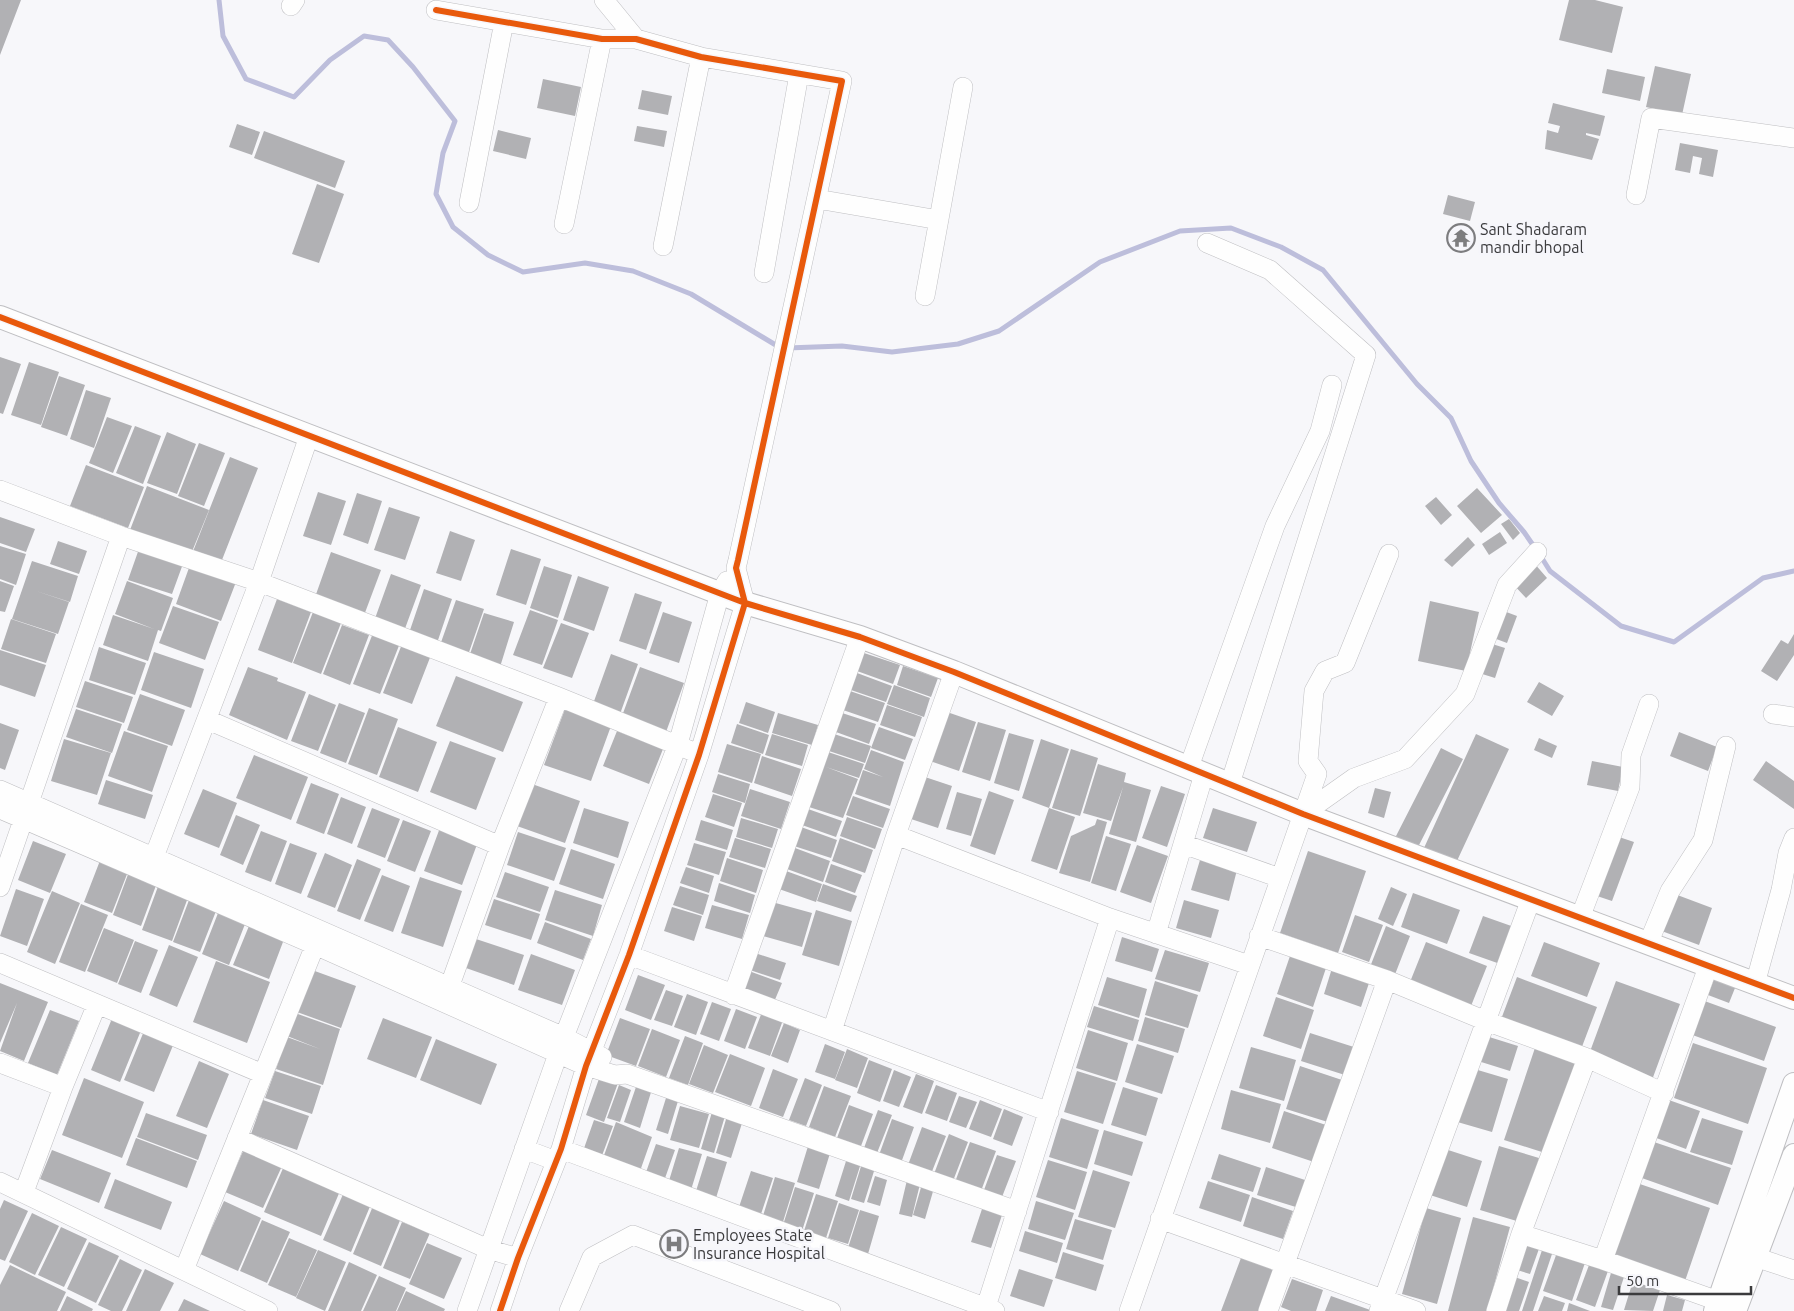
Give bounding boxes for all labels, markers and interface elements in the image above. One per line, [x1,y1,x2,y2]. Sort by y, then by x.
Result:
place label: Sant Shadaram mandir bhopal [1480,220,1587,256]
temple icon: Sant Shadaram mandir bhopal [1446,223,1476,253]
place label: Employees State Insurance Hospital [693,1226,825,1262]
hospital icon: Employees State Insurance Hospital [659,1229,689,1259]
scale bar [1619,1264,1752,1296]
text: 50 m [1626,1272,1659,1289]

